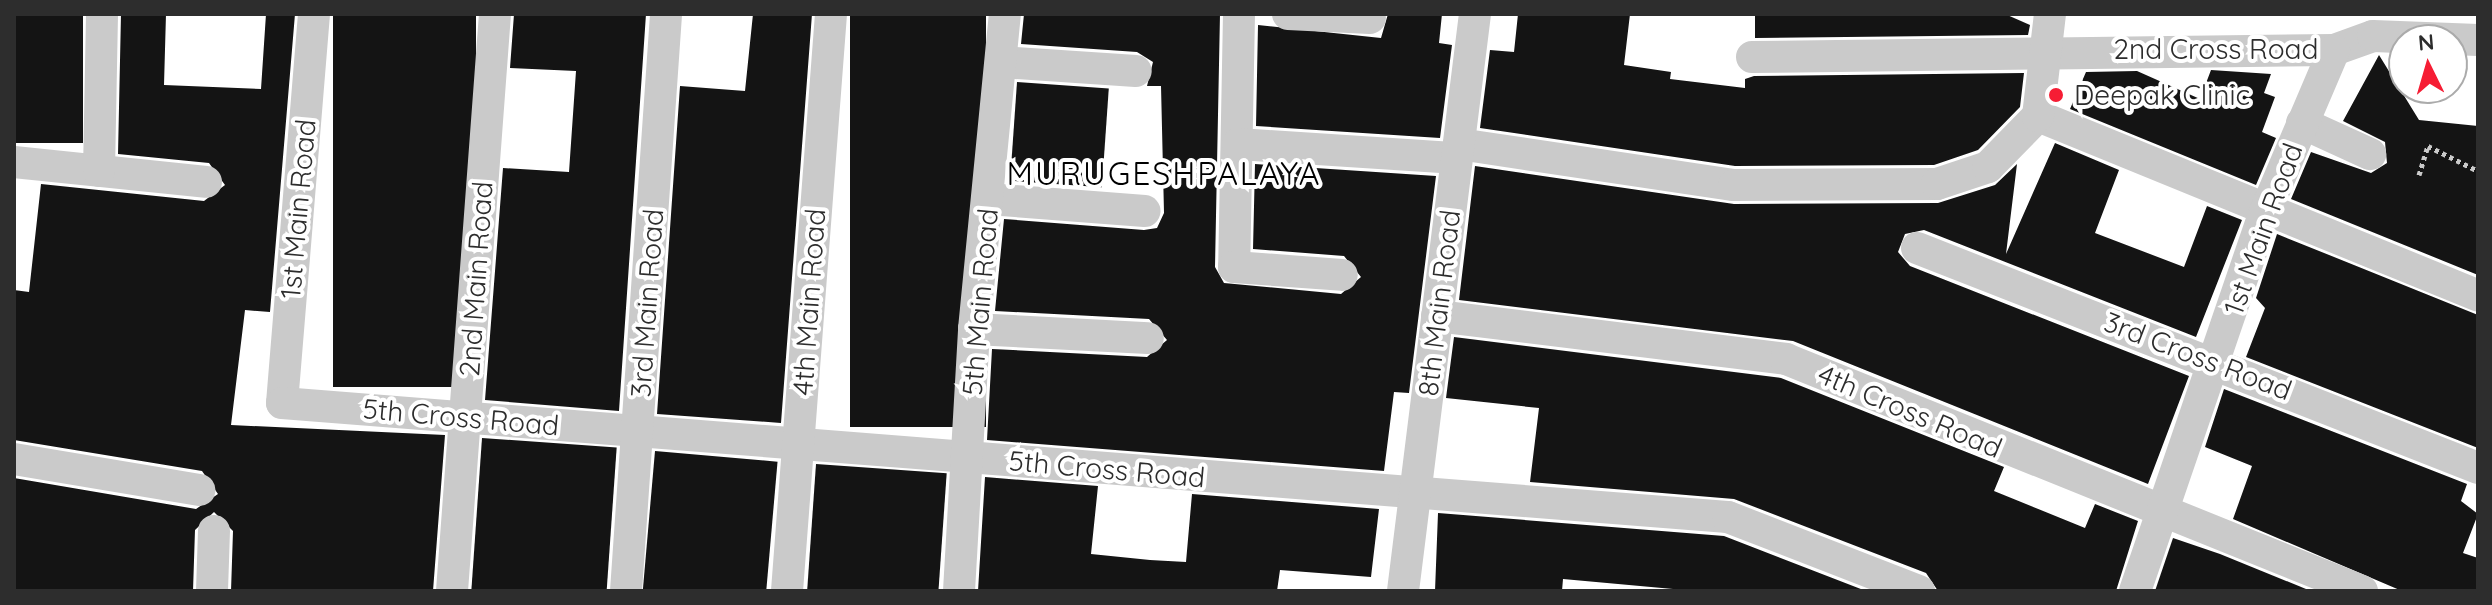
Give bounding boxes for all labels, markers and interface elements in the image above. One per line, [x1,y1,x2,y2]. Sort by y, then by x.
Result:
north arrow [2388,24,2468,104]
text: N [2417,27,2435,57]
street label: 2nd Cross Road [2113,32,2319,66]
place label: Deepak Clinic [2074,78,2250,112]
marker: Deepak Clinic [2045,84,2067,106]
street label: 1st Main Road [273,118,323,300]
street label: 1st Main Road [2216,139,2310,319]
district label: MURUGESHPALAYA [1007,154,1321,192]
street label: 2nd Main Road [452,180,500,378]
street label: 4th Main Road [786,207,832,397]
street label: 5th Main Road [955,207,1005,397]
street label: 3rd Main Road [624,208,670,398]
street label: 8th Main Road [1411,208,1467,398]
street label: 3rd Cross Road [2099,305,2297,407]
street label: 4th Cross Road [1813,357,2007,465]
street label: 5th Cross Road [361,392,561,442]
street label: 5th Cross Road [1007,444,1207,494]

